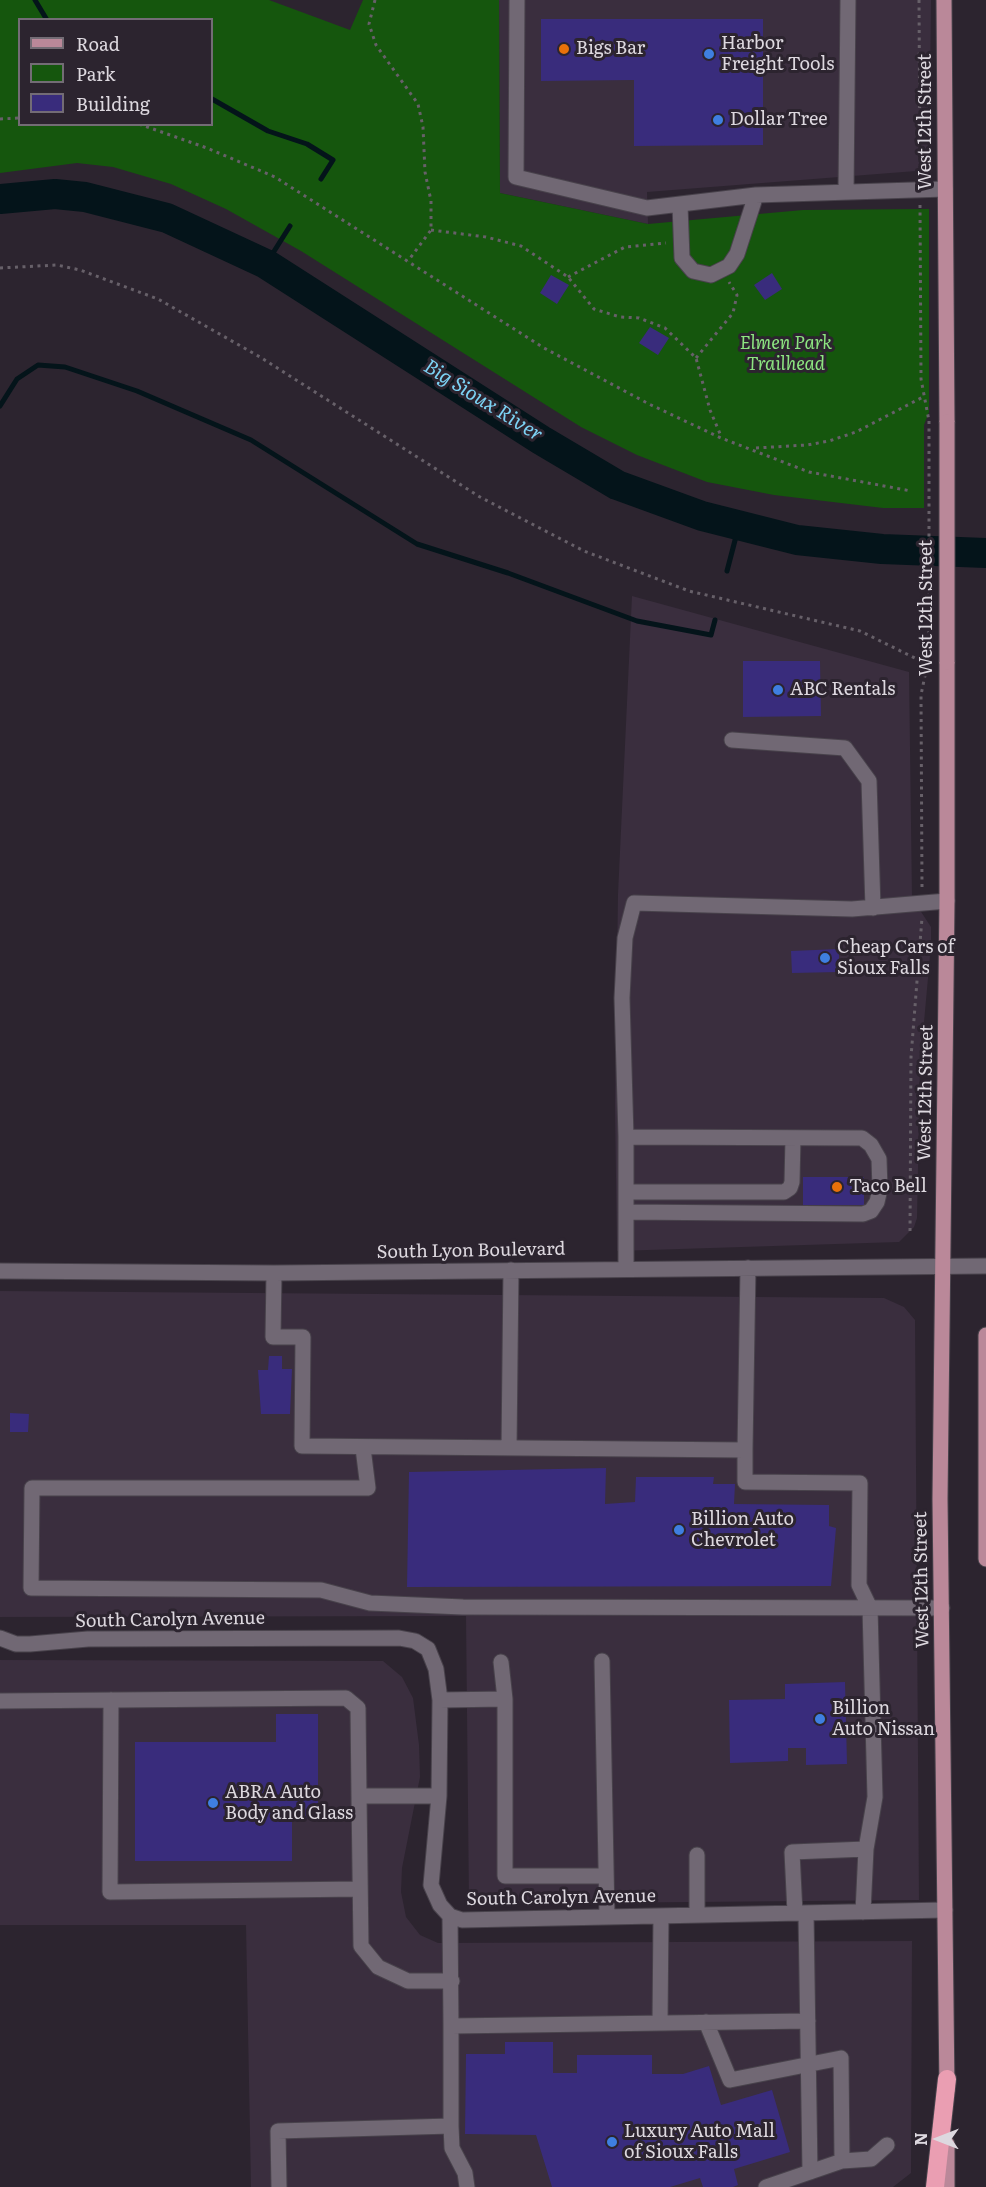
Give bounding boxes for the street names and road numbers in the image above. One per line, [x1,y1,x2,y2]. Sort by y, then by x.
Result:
street label: West 12th Street [915,54,937,190]
street label: West 12th Street [916,540,938,676]
street label: West 12th Street [914,1024,938,1162]
street label: South Lyon Boulevard [376,1239,566,1263]
street label: West 12th Street [910,1511,934,1649]
street label: South Carolyn Avenue [75,1608,265,1632]
street label: South Carolyn Avenue [466,1886,656,1910]

